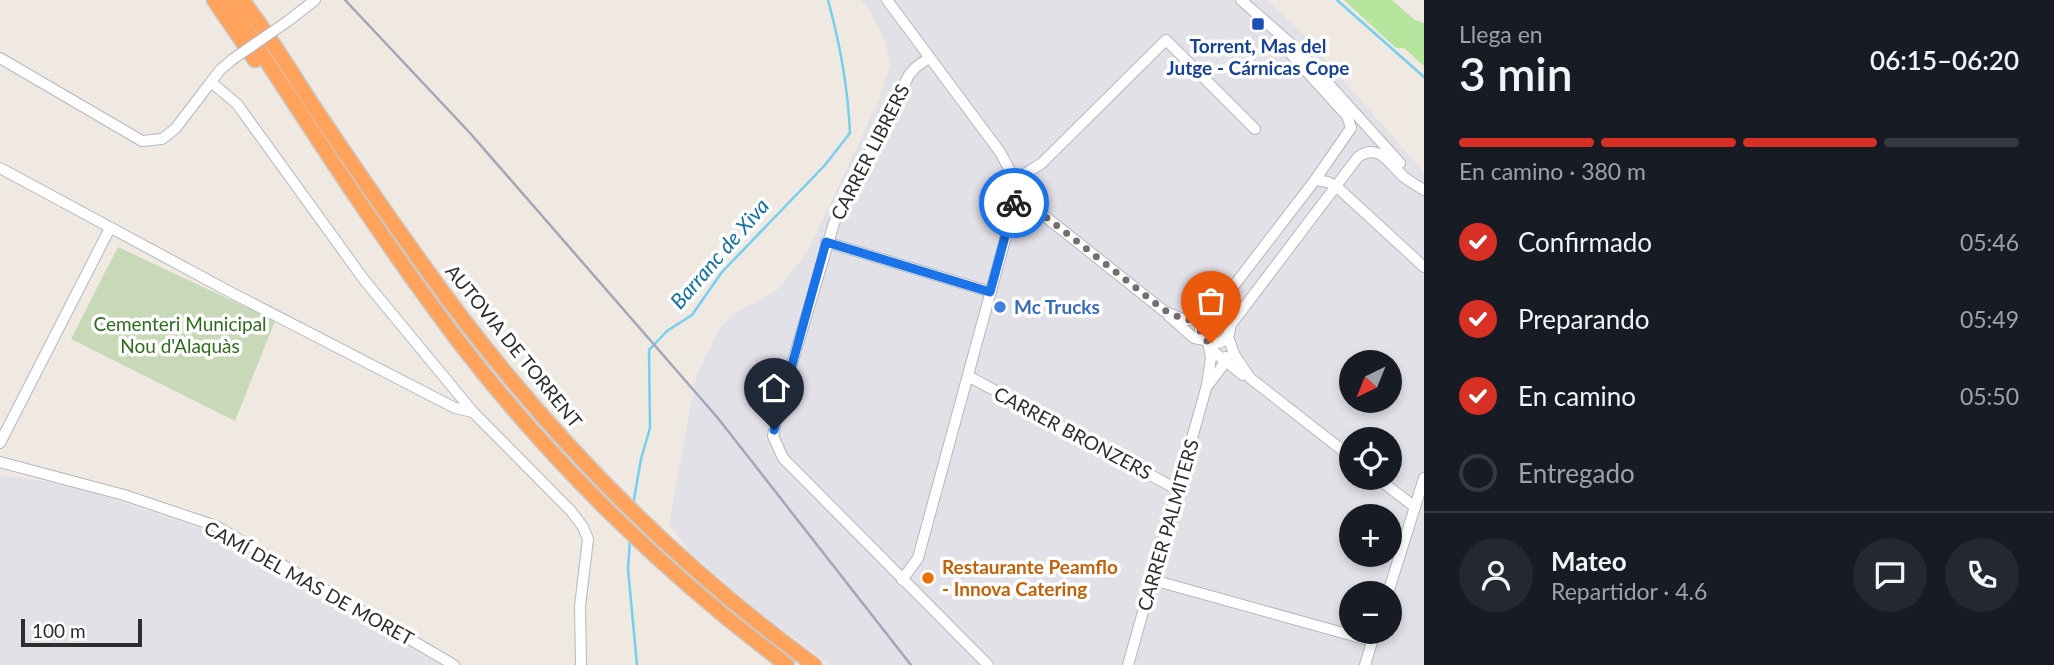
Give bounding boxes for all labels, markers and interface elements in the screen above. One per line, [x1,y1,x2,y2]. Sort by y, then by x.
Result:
marker: Torrent, Mas del Jutge - Cárnicas Cope [1250,16,1266,32]
text: Llega en [1459,20,1543,48]
place label: Torrent, Mas del Jutge - Cárnicas Cope [1167,34,1349,79]
text: 06:15–06:20 [1870,44,2019,76]
text: 3 min [1459,46,1573,101]
street label: CARRER LIBRERS [825,80,914,224]
text: En camino · 380 m [1459,157,1646,185]
courier [979,168,1049,238]
icon: bike [995,184,1033,222]
water label: Barranc de Xiva [664,193,773,313]
icon: check [1459,223,1497,261]
text: Confirmado [1518,226,1652,258]
text: 05:46 [1960,228,2019,256]
street label: AUTOVIA DE TORRENT [441,259,587,432]
pin [1181,271,1241,343]
icon: bag [1192,282,1230,320]
place label: Mc Trucks [1014,295,1100,318]
marker: Mc Trucks [992,299,1008,315]
icon: check [1459,300,1497,338]
text: Preparando [1518,303,1650,335]
text: 05:49 [1960,305,2019,333]
park label: Cementeri Municipal Nou d'Alaquàs [93,312,267,357]
north arrow [1339,350,1402,413]
map controls [1339,350,1402,644]
pin [744,358,804,430]
icon: home [755,369,793,407]
icon: check [1459,377,1497,415]
text: En camino [1518,380,1636,412]
street label: CARRER BRONZERS [990,381,1156,484]
text: 05:50 [1960,382,2019,410]
button: locate [1339,427,1402,490]
street label: CARRER PALMITERS [1132,436,1203,613]
text: Entregado [1518,457,1635,489]
button: + [1339,504,1402,567]
street label: CAMÍ DEL MAS DE MORET [201,515,418,650]
button: person [1459,538,1533,612]
button: chat [1853,538,1927,612]
button: phone [1945,538,2019,612]
text: Mateo [1551,545,1627,577]
place label: Restaurante Peamflo - Innova Catering [942,555,1118,600]
marker: Restaurante Peamflo - Innova Catering [920,570,936,586]
text: Repartidor · 4.6 [1551,577,1707,605]
button: − [1339,581,1402,644]
scale bar [21,616,142,648]
text: 100 m [32,619,86,642]

